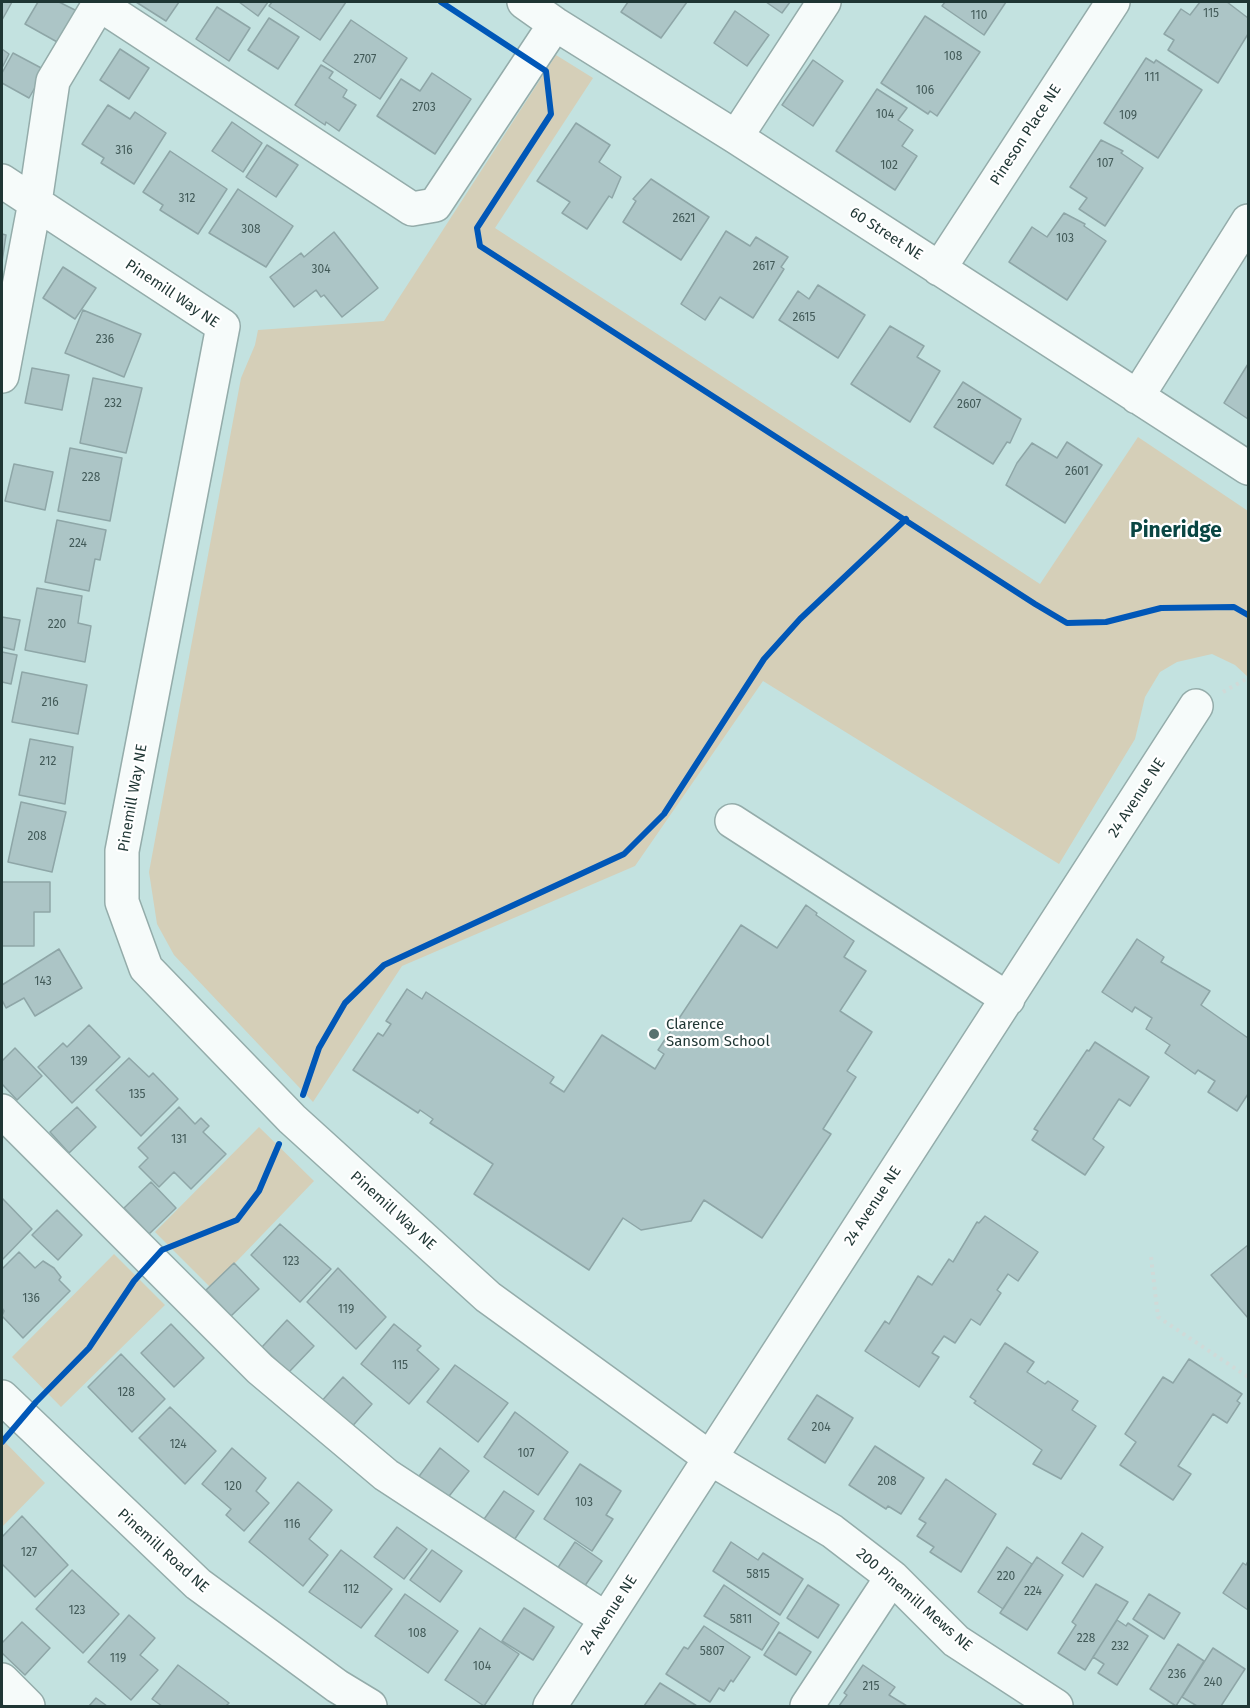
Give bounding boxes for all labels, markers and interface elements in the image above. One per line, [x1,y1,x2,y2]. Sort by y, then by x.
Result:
house number: 115 [1203,7,1219,21]
house number: 110 [971,9,987,23]
house number: 108 [944,50,962,64]
house number: 2707 [354,53,376,67]
house number: 111 [1144,71,1160,85]
street label: Pineson Place NE [987,81,1065,189]
house number: 106 [916,84,934,98]
house number: 2703 [412,101,436,115]
house number: 104 [876,108,894,122]
house number: 109 [1119,109,1137,123]
house number: 316 [115,144,133,158]
house number: 107 [1097,157,1113,171]
house number: 102 [880,159,898,173]
house number: 312 [179,192,195,206]
street label: 60 Street NE [846,204,926,264]
house number: 2621 [672,212,696,226]
house number: 308 [241,223,261,237]
house number: 103 [1056,232,1074,246]
street label: Pinemill Way NE [122,256,222,332]
house number: 2617 [753,260,775,274]
house number: 304 [311,263,331,277]
house number: 2615 [793,311,815,325]
house number: 236 [96,333,114,347]
house number: 232 [104,397,122,411]
house number: 2607 [957,398,981,412]
house number: 2601 [1065,465,1089,479]
house number: 228 [82,471,100,485]
district label: Pineridge [1130,518,1222,544]
house number: 224 [69,537,87,551]
house number: 220 [48,618,66,632]
house number: 216 [41,696,59,710]
street label: Pinemill Way NE [115,743,151,853]
house number: 212 [40,755,56,769]
street label: 24 Avenue NE [1105,755,1169,841]
house number: 208 [27,830,47,844]
house number: 143 [34,975,52,989]
place label: Clarence Sansom School [666,1016,770,1051]
marker: Clarence Sansom School [647,1027,661,1041]
house number: 139 [70,1055,88,1069]
house number: 135 [128,1088,146,1102]
house number: 131 [171,1133,187,1147]
street label: 24 Avenue NE [841,1163,905,1249]
street label: Pinemill Way NE [346,1168,440,1254]
house number: 123 [282,1255,300,1269]
house number: 136 [22,1292,40,1306]
house number: 119 [338,1303,354,1317]
house number: 115 [392,1359,408,1373]
house number: 128 [117,1386,135,1400]
house number: 204 [811,1421,831,1435]
house number: 124 [169,1438,187,1452]
house number: 107 [518,1447,534,1461]
house number: 208 [877,1475,897,1489]
house number: 120 [224,1480,242,1494]
house number: 103 [575,1496,593,1510]
street label: Pinemill Road NE [114,1505,212,1597]
house number: 116 [284,1518,300,1532]
street label: 200 Pinemill Mews NE [852,1545,976,1655]
house number: 127 [21,1546,37,1560]
house number: 5815 [746,1568,770,1582]
house number: 220 [997,1570,1015,1584]
street label: 24 Avenue NE [577,1572,641,1658]
house number: 112 [343,1583,359,1597]
house number: 224 [1024,1585,1042,1599]
house number: 123 [68,1604,86,1618]
house number: 5811 [730,1613,752,1627]
house number: 108 [408,1627,426,1641]
house number: 228 [1077,1632,1095,1646]
house number: 232 [1111,1640,1129,1654]
house number: 5807 [700,1645,724,1659]
house number: 119 [110,1652,126,1666]
house number: 104 [473,1660,491,1674]
house number: 236 [1168,1668,1186,1682]
house number: 240 [1204,1676,1222,1690]
house number: 215 [863,1680,879,1694]

